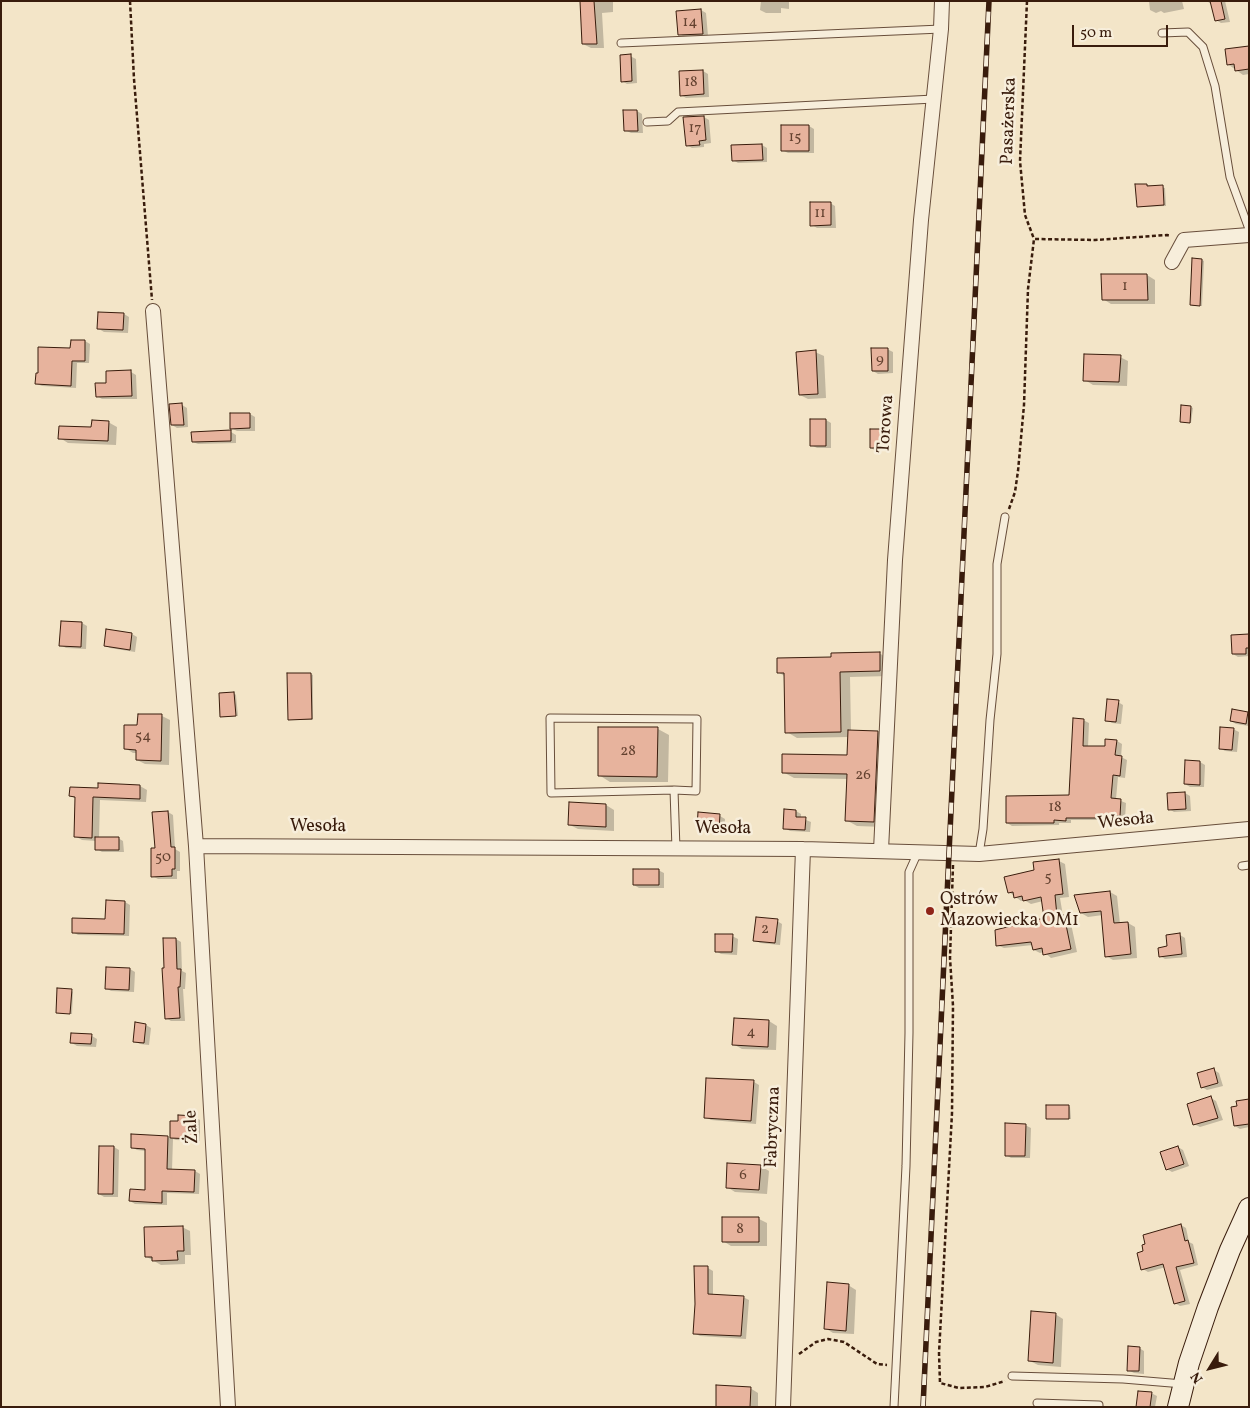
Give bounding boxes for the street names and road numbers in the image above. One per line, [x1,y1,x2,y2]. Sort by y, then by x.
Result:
street label: Pasażerska [998,77,1022,165]
street label: Torowa [874,394,900,454]
street label: Wesoła [1097,808,1155,836]
street label: Wesoła [290,817,346,839]
street label: Wesoła [695,819,751,841]
street label: Fabryczna [762,1086,786,1168]
street label: Żale [181,1109,205,1145]

